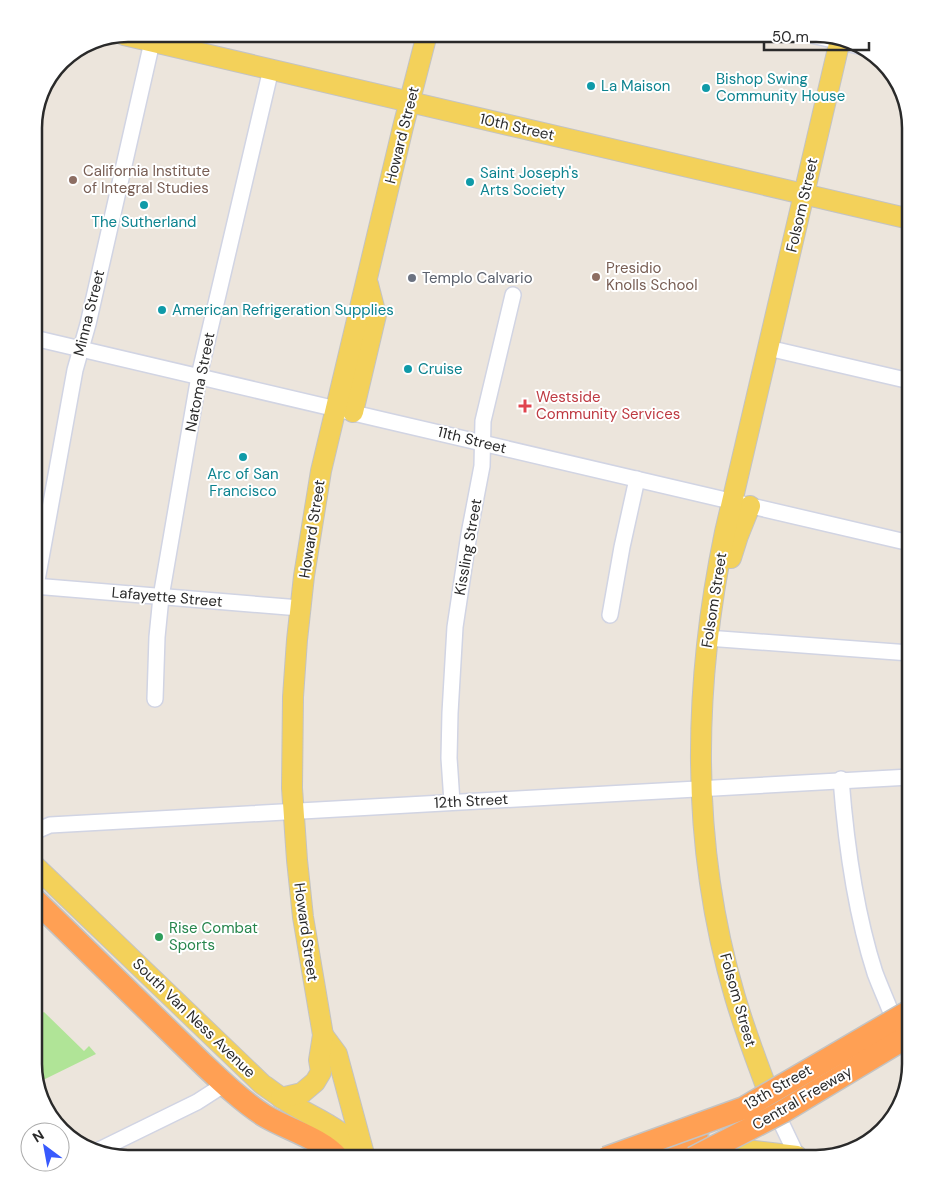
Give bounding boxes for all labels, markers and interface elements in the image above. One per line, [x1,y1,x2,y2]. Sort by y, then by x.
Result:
scale bar [764,20,869,52]
text: 50 m [772,27,809,47]
place label: Bishop Swing Community House [716,69,845,106]
place label: La Maison [601,76,670,96]
marker: La Maison [585,80,597,92]
marker: Bishop Swing Community House [700,82,712,94]
street label: Howard Street [380,84,424,186]
street label: 10th Street [478,109,556,145]
street label: Folsom Street [781,156,823,254]
place label: California Institute of Integral Studies [83,161,210,198]
place label: Saint Joseph's Arts Society [480,163,579,200]
marker: California Institute of Integral Studies [67,174,79,186]
marker: Saint Joseph's Arts Society [464,176,476,188]
marker: The Sutherland [138,199,150,211]
place label: The Sutherland [92,212,196,232]
place label: Presidio Knolls School [606,258,698,295]
street label: Minna Street [69,268,109,358]
place label: Templo Calvario [422,268,533,288]
marker: Presidio Knolls School [590,271,602,283]
marker: Templo Calvario [406,272,418,284]
place label: American Refrigeration Supplies [172,300,394,320]
marker: American Refrigeration Supplies [156,304,168,316]
street label: Natoma Street [181,330,219,433]
place label: Cruise [418,359,463,379]
marker: Cruise [402,363,414,375]
place label: Westside Community Services [536,387,680,424]
marker: Westside Community Services [518,399,532,413]
street label: 11th Street [435,422,509,458]
marker: Arc of San Francisco [237,451,249,463]
place label: Arc of San Francisco [207,464,279,501]
street label: Howard Street [294,478,330,580]
street label: Kissling Street [450,497,486,597]
street label: Folsom Street [697,551,731,649]
street label: Lafayette Street [111,582,223,612]
street label: 12th Street [433,789,509,813]
street label: Howard Street [289,881,323,983]
place label: Rise Combat Sports [169,918,258,955]
marker: Rise Combat Sports [153,931,165,943]
street label: Folsom Street [715,951,761,1049]
street label: South Van Ness Avenue [128,954,260,1082]
street label: 13th Street [741,1060,815,1114]
street label: Central Freeway [748,1061,856,1135]
north arrow [20,1122,70,1172]
text: N [29,1126,47,1146]

